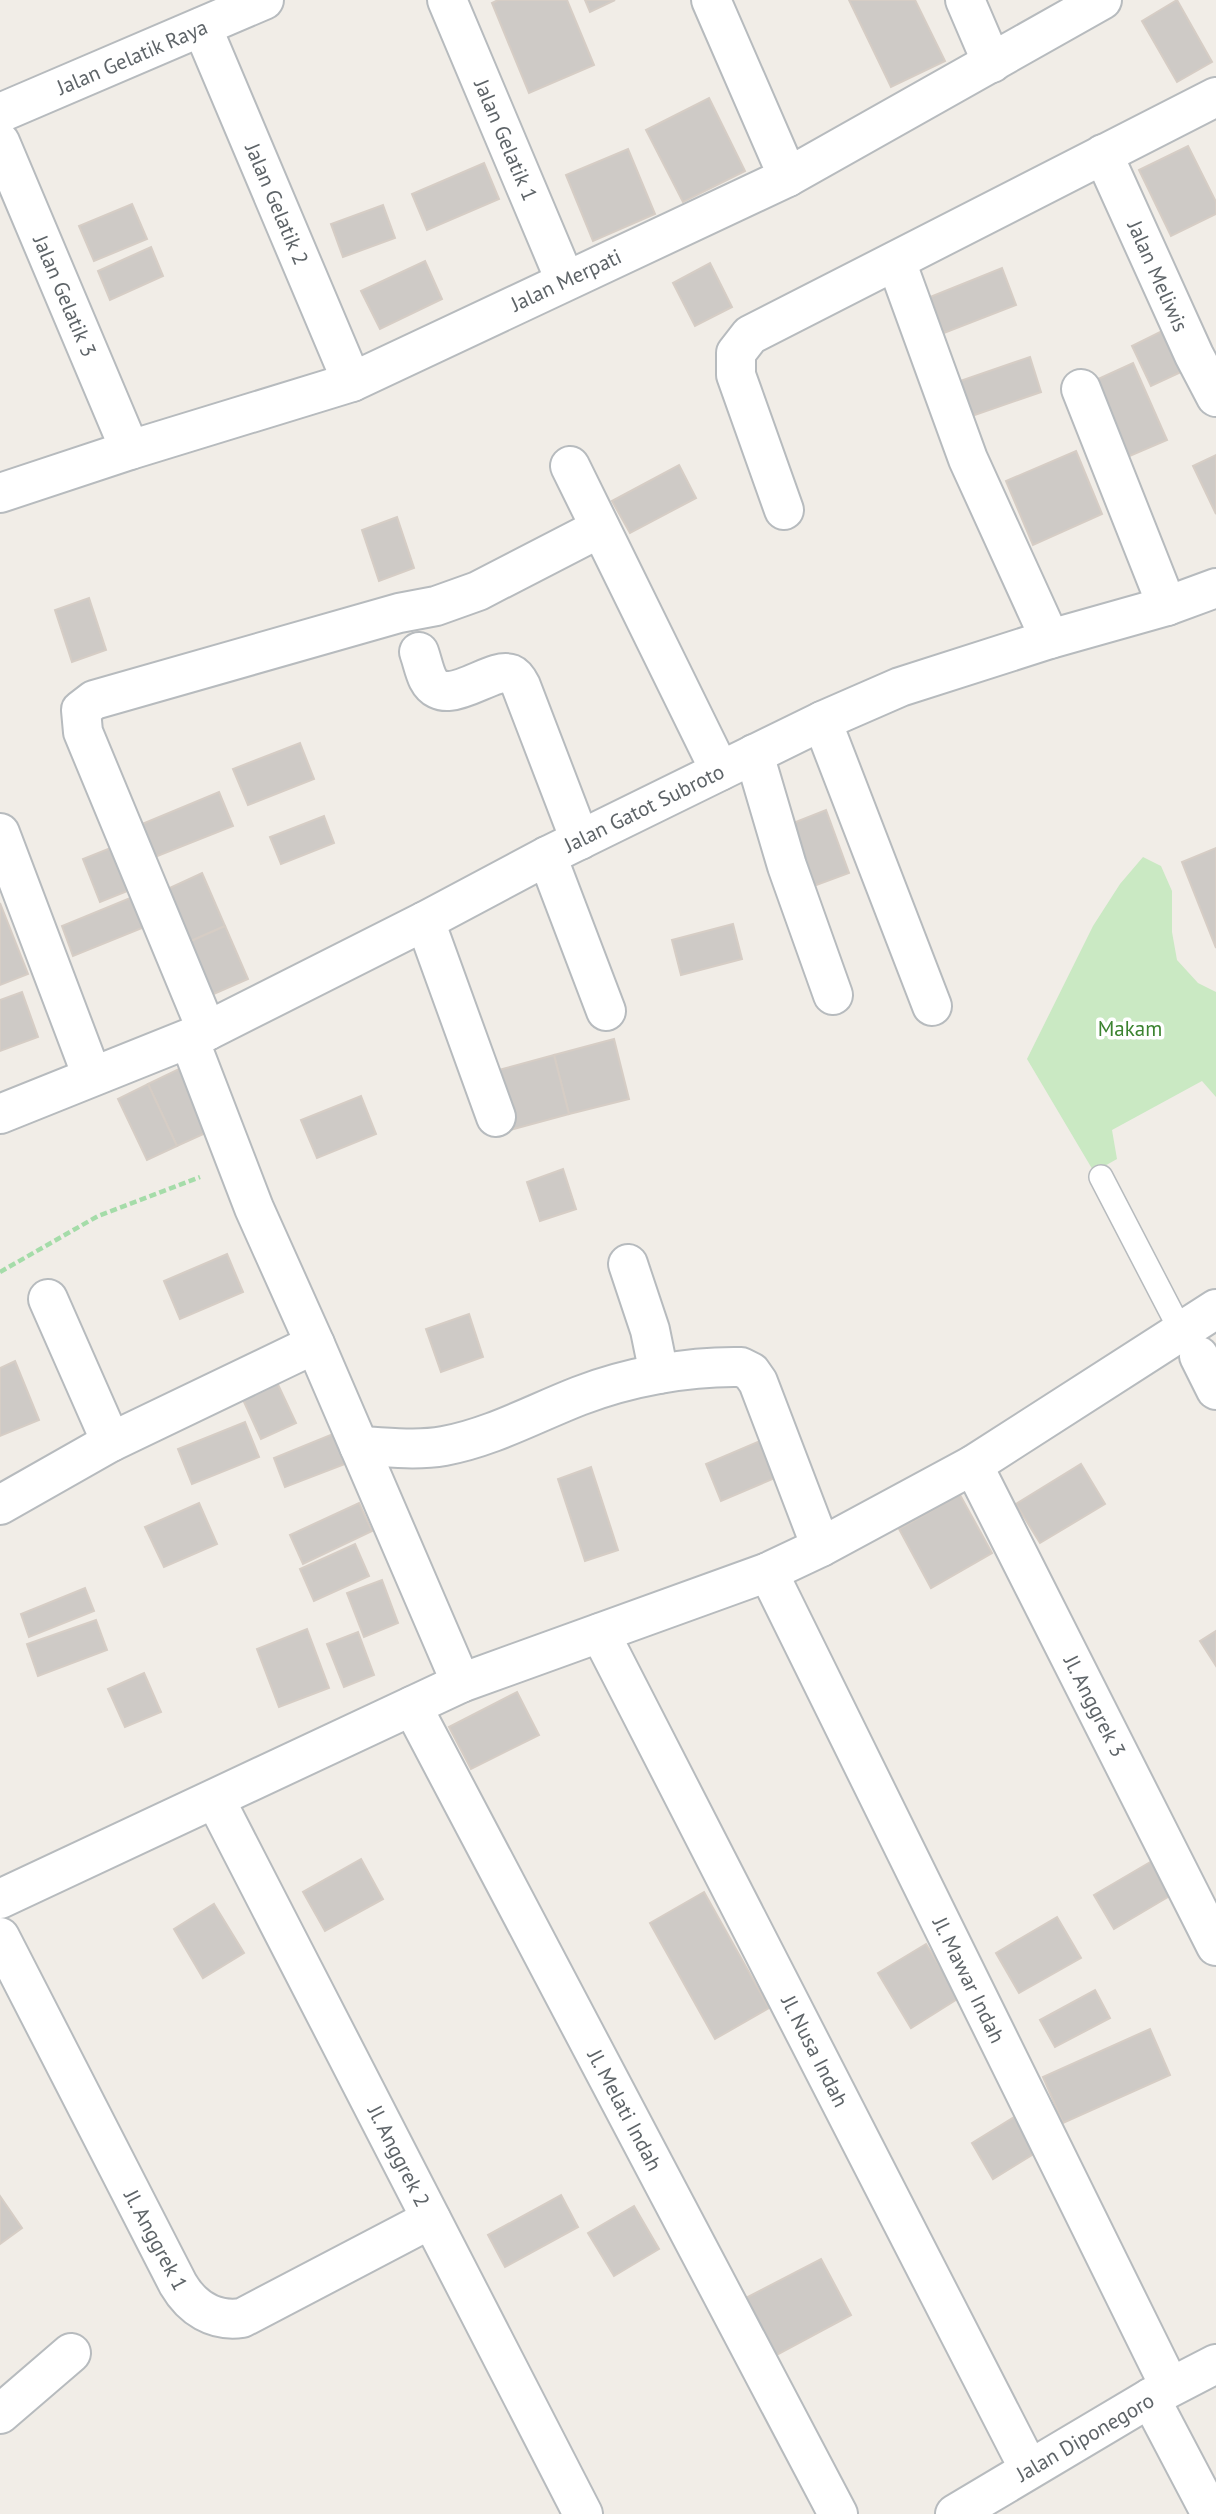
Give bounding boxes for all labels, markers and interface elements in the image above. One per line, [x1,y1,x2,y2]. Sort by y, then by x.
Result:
street label: Jalan Gelatik Raya [52,13,211,101]
street label: Jalan Gelatik 1 [468,74,544,205]
street label: Jalan Gelatik 2 [239,138,315,269]
street label: Jalan Meliwis [1121,215,1195,336]
street label: Jalan Gelatik 3 [27,230,103,361]
street label: Jalan Merpati [505,243,626,318]
street label: Jalan Gatot Subroto [559,758,728,859]
park label: Makam [1098,1015,1162,1042]
street label: Jl. Anggrek 3 [1057,1650,1132,1761]
street label: Jl. Mawar Indah [926,1912,1011,2048]
street label: Jl. Nusa Indah [775,1990,855,2111]
street label: Jl. Melati Indah [581,2044,668,2175]
street label: Jl. Anggrek 2 [361,2100,436,2211]
street label: Jl. Anggrek 1 [118,2184,194,2295]
street label: Jalan Diponegoro [1010,2387,1159,2488]

